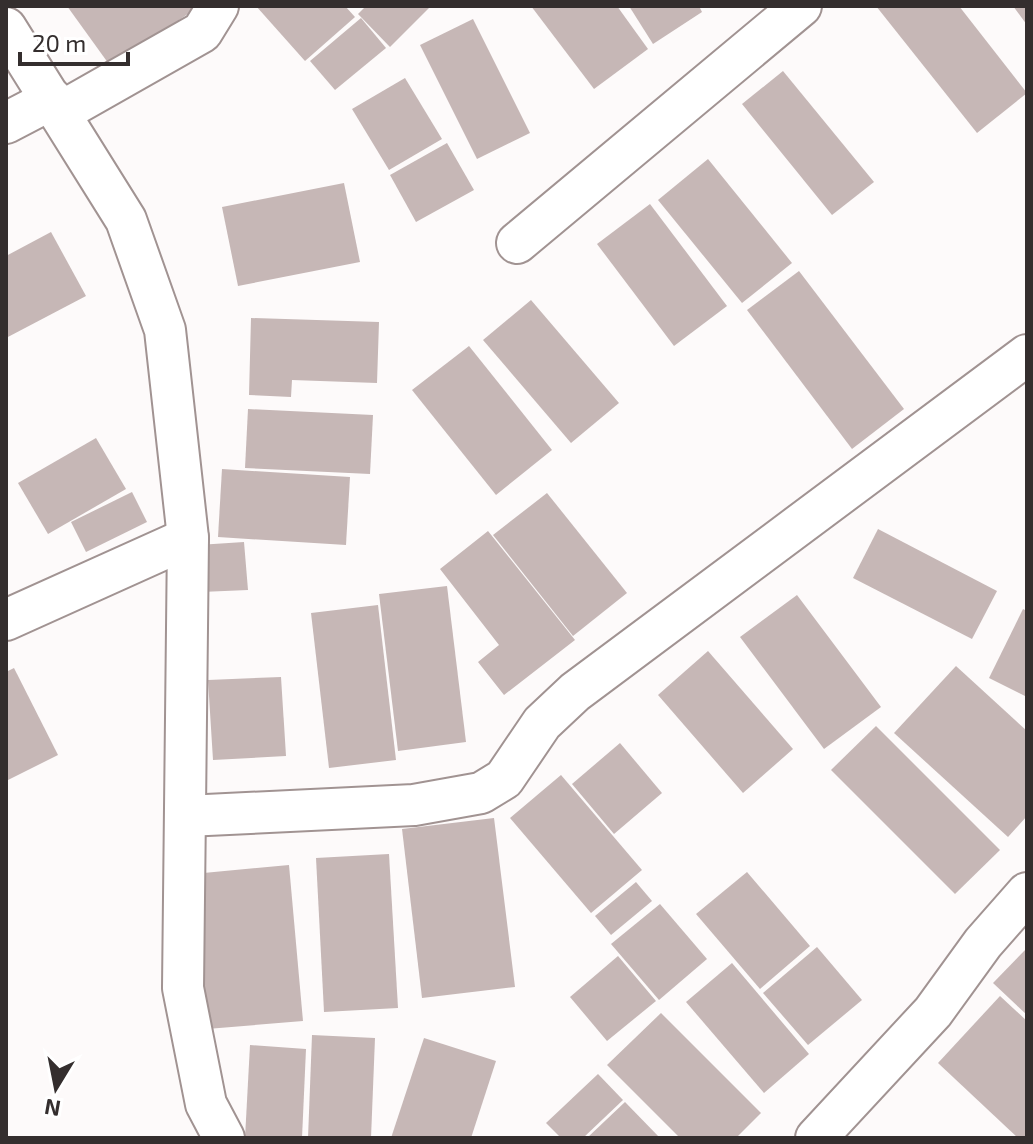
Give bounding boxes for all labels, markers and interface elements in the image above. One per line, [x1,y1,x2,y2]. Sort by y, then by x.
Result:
scale bar [20,16,128,66]
text: 20 m [32,28,86,57]
north arrow [16,1048,96,1128]
text: N [42,1094,62,1123]

